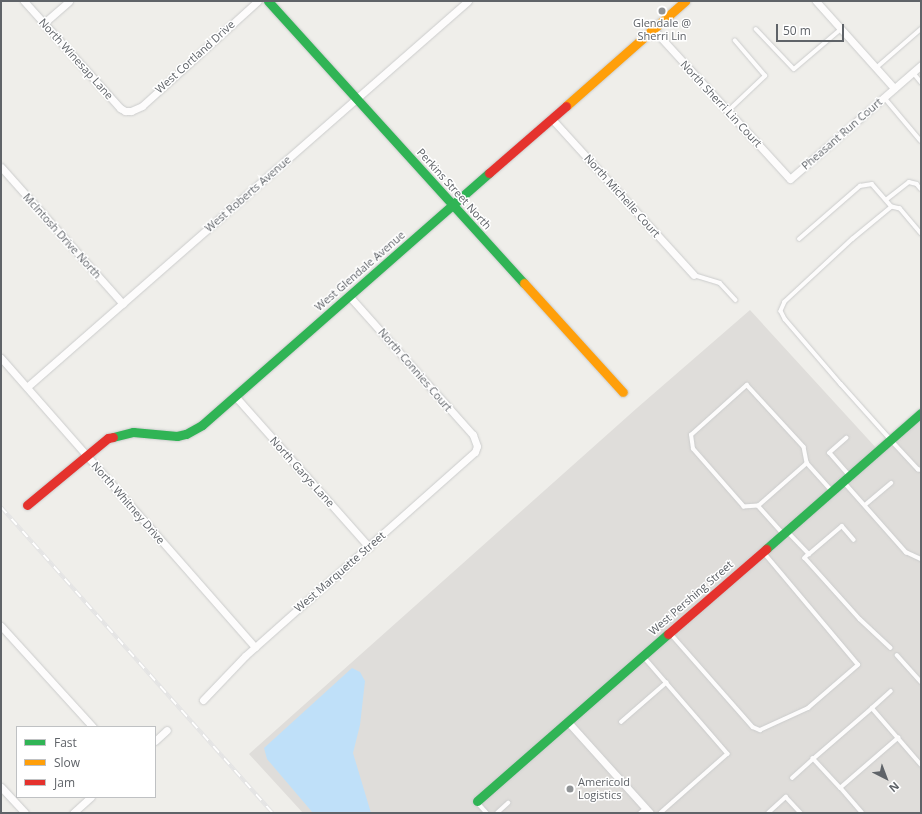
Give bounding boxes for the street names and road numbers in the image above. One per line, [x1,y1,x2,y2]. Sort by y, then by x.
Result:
street label: North Winesap Lane [36,16,116,102]
street label: West Cortland Drive [153,18,237,96]
street label: North Sherri Lin Court [678,58,764,150]
street label: Pheasant Run Court [799,95,885,173]
street label: Perkins Street North [414,146,494,232]
street label: North Michelle Court [581,152,663,240]
street label: West Roberts Avenue [202,153,294,235]
street label: McIntosh Drive North [20,191,104,281]
street label: West Glendale Avenue [312,228,408,314]
street label: North Connies Court [375,326,455,414]
street label: North Garys Lane [267,434,337,510]
street label: North Whitney Drive [89,459,167,547]
street label: West Marquette Street [292,529,388,615]
street label: West Pershing Street [646,558,736,638]

